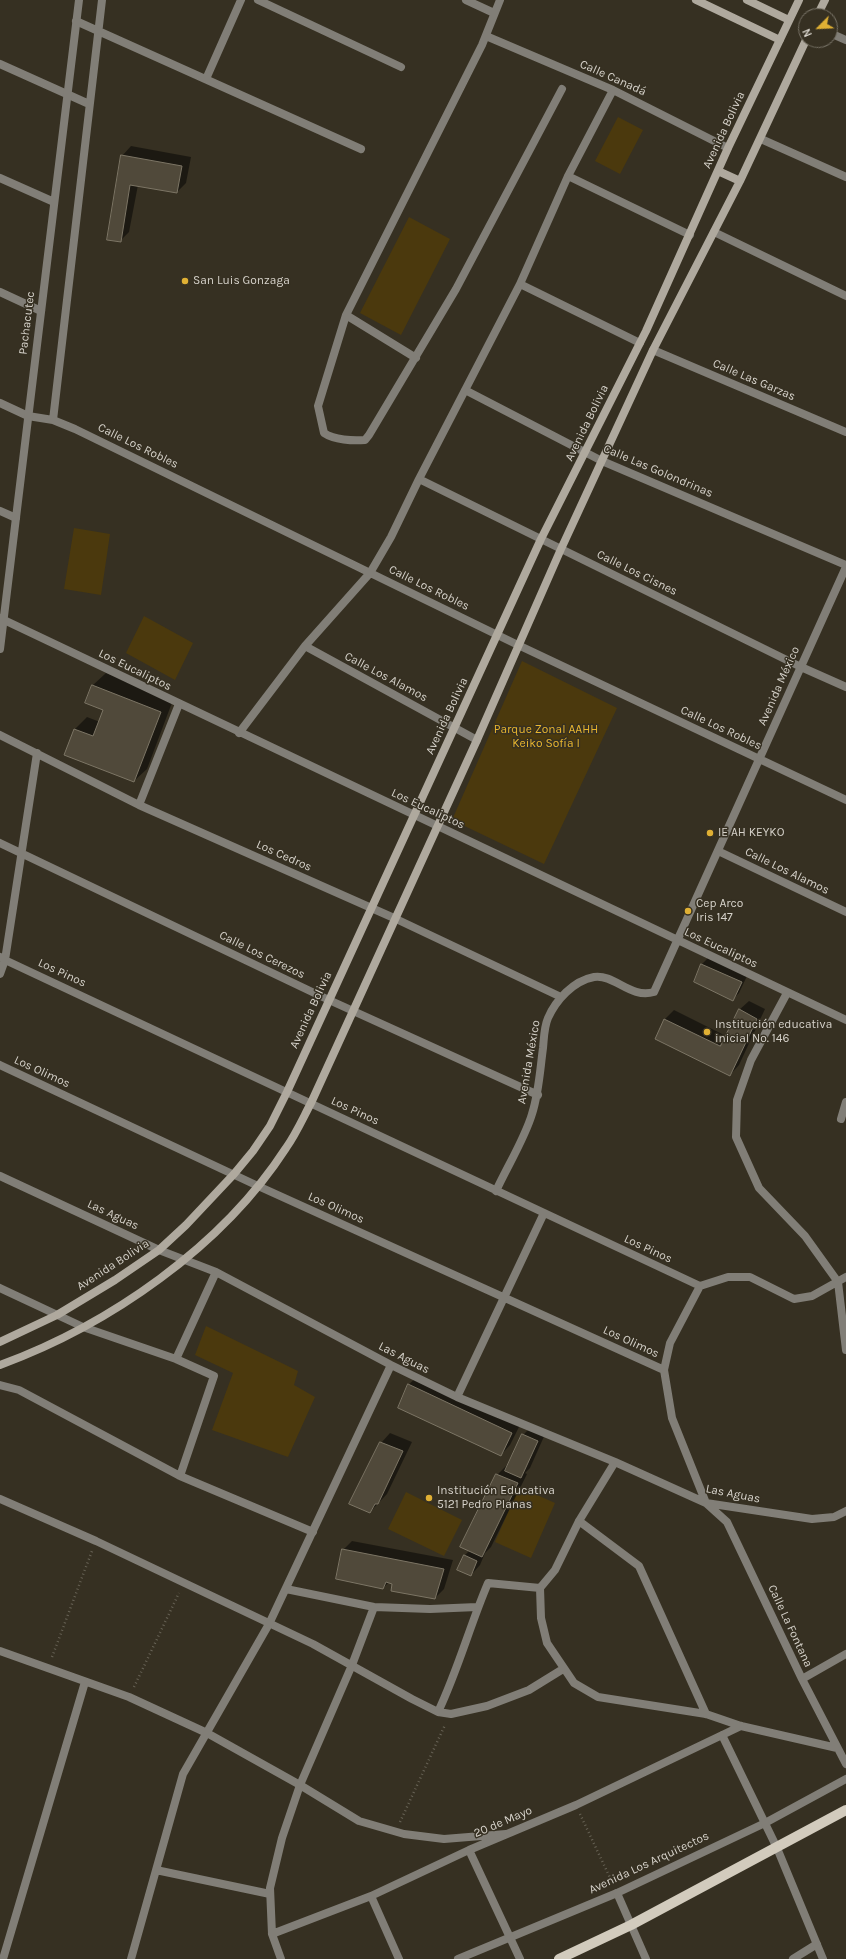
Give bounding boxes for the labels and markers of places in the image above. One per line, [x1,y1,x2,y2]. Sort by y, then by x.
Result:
place label: San Luis Gonzaga [193,274,290,288]
marker: San Luis Gonzaga [180,276,190,286]
place label: IE AH KEYKO [718,826,784,840]
marker: IE AH KEYKO [705,828,715,838]
place label: Cep Arco Iris 147 [696,897,743,925]
marker: Cep Arco Iris 147 [683,906,693,916]
place label: Institución educativa inicial No. 146 [715,1018,832,1046]
marker: Institución educativa inicial No. 146 [702,1027,712,1037]
place label: Institución Educativa 5121 Pedro Planas [437,1484,555,1512]
marker: Institución Educativa 5121 Pedro Planas [424,1493,434,1503]

